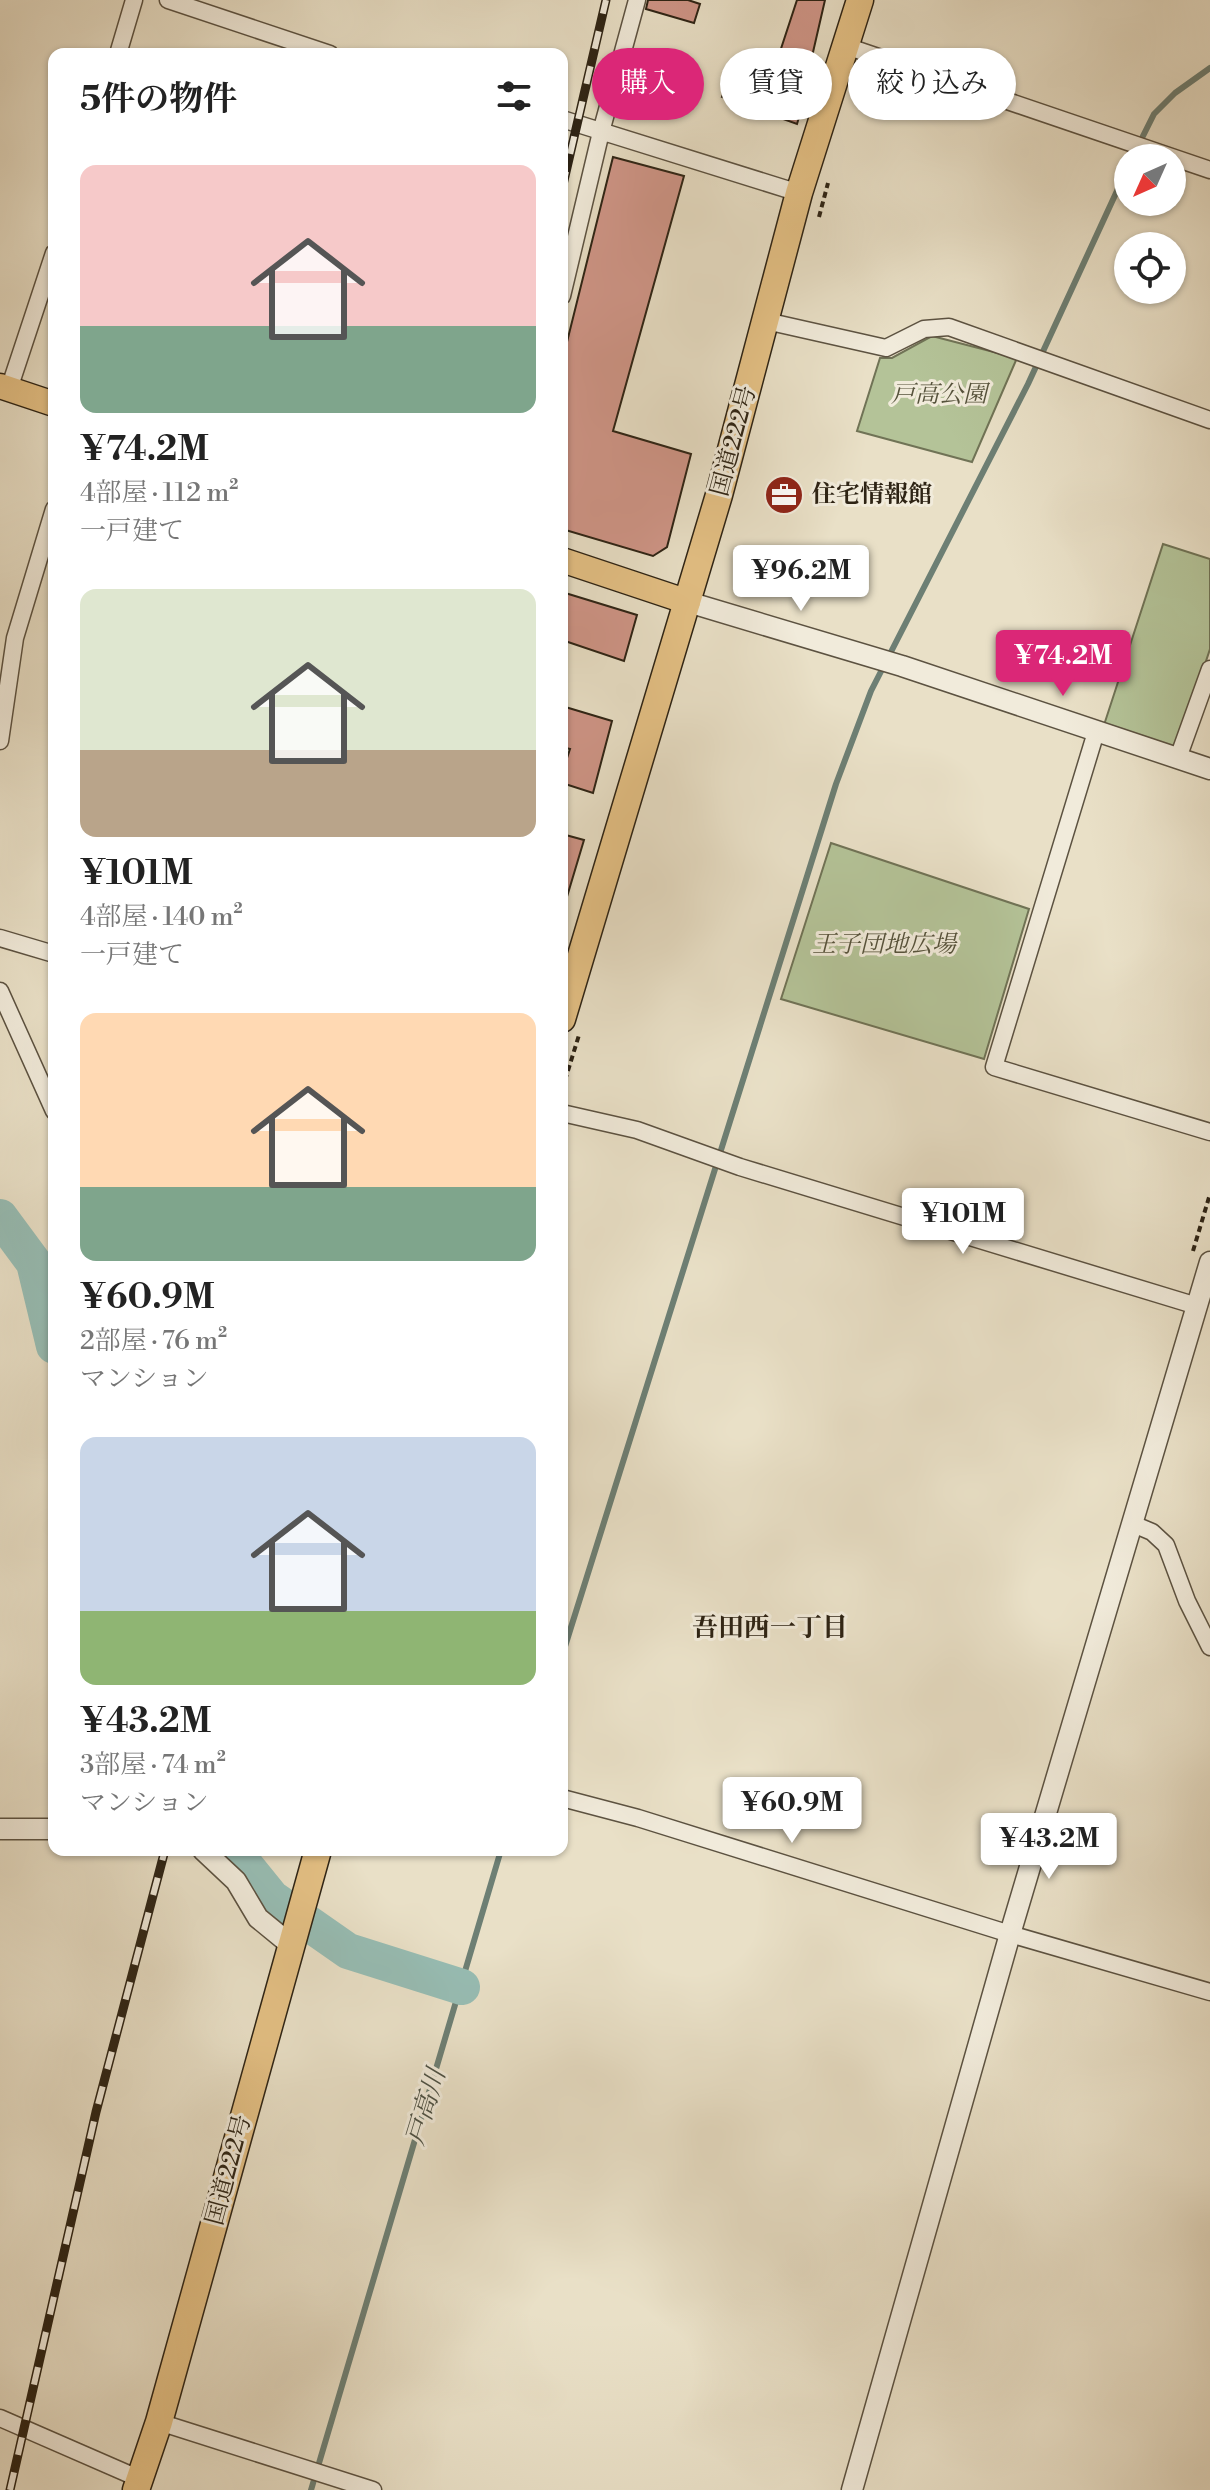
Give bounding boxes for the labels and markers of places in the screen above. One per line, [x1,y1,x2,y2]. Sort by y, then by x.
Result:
office icon: 住宅情報館 [763,474,805,516]
place label: 住宅情報館 [812,480,932,510]
pin: ¥96.2M [736,545,866,613]
pin: ¥74.2M [998,630,1128,698]
pin: ¥101M [907,1188,1019,1256]
pin: ¥60.9M [727,1777,857,1845]
pin: ¥43.2M [984,1813,1114,1881]

